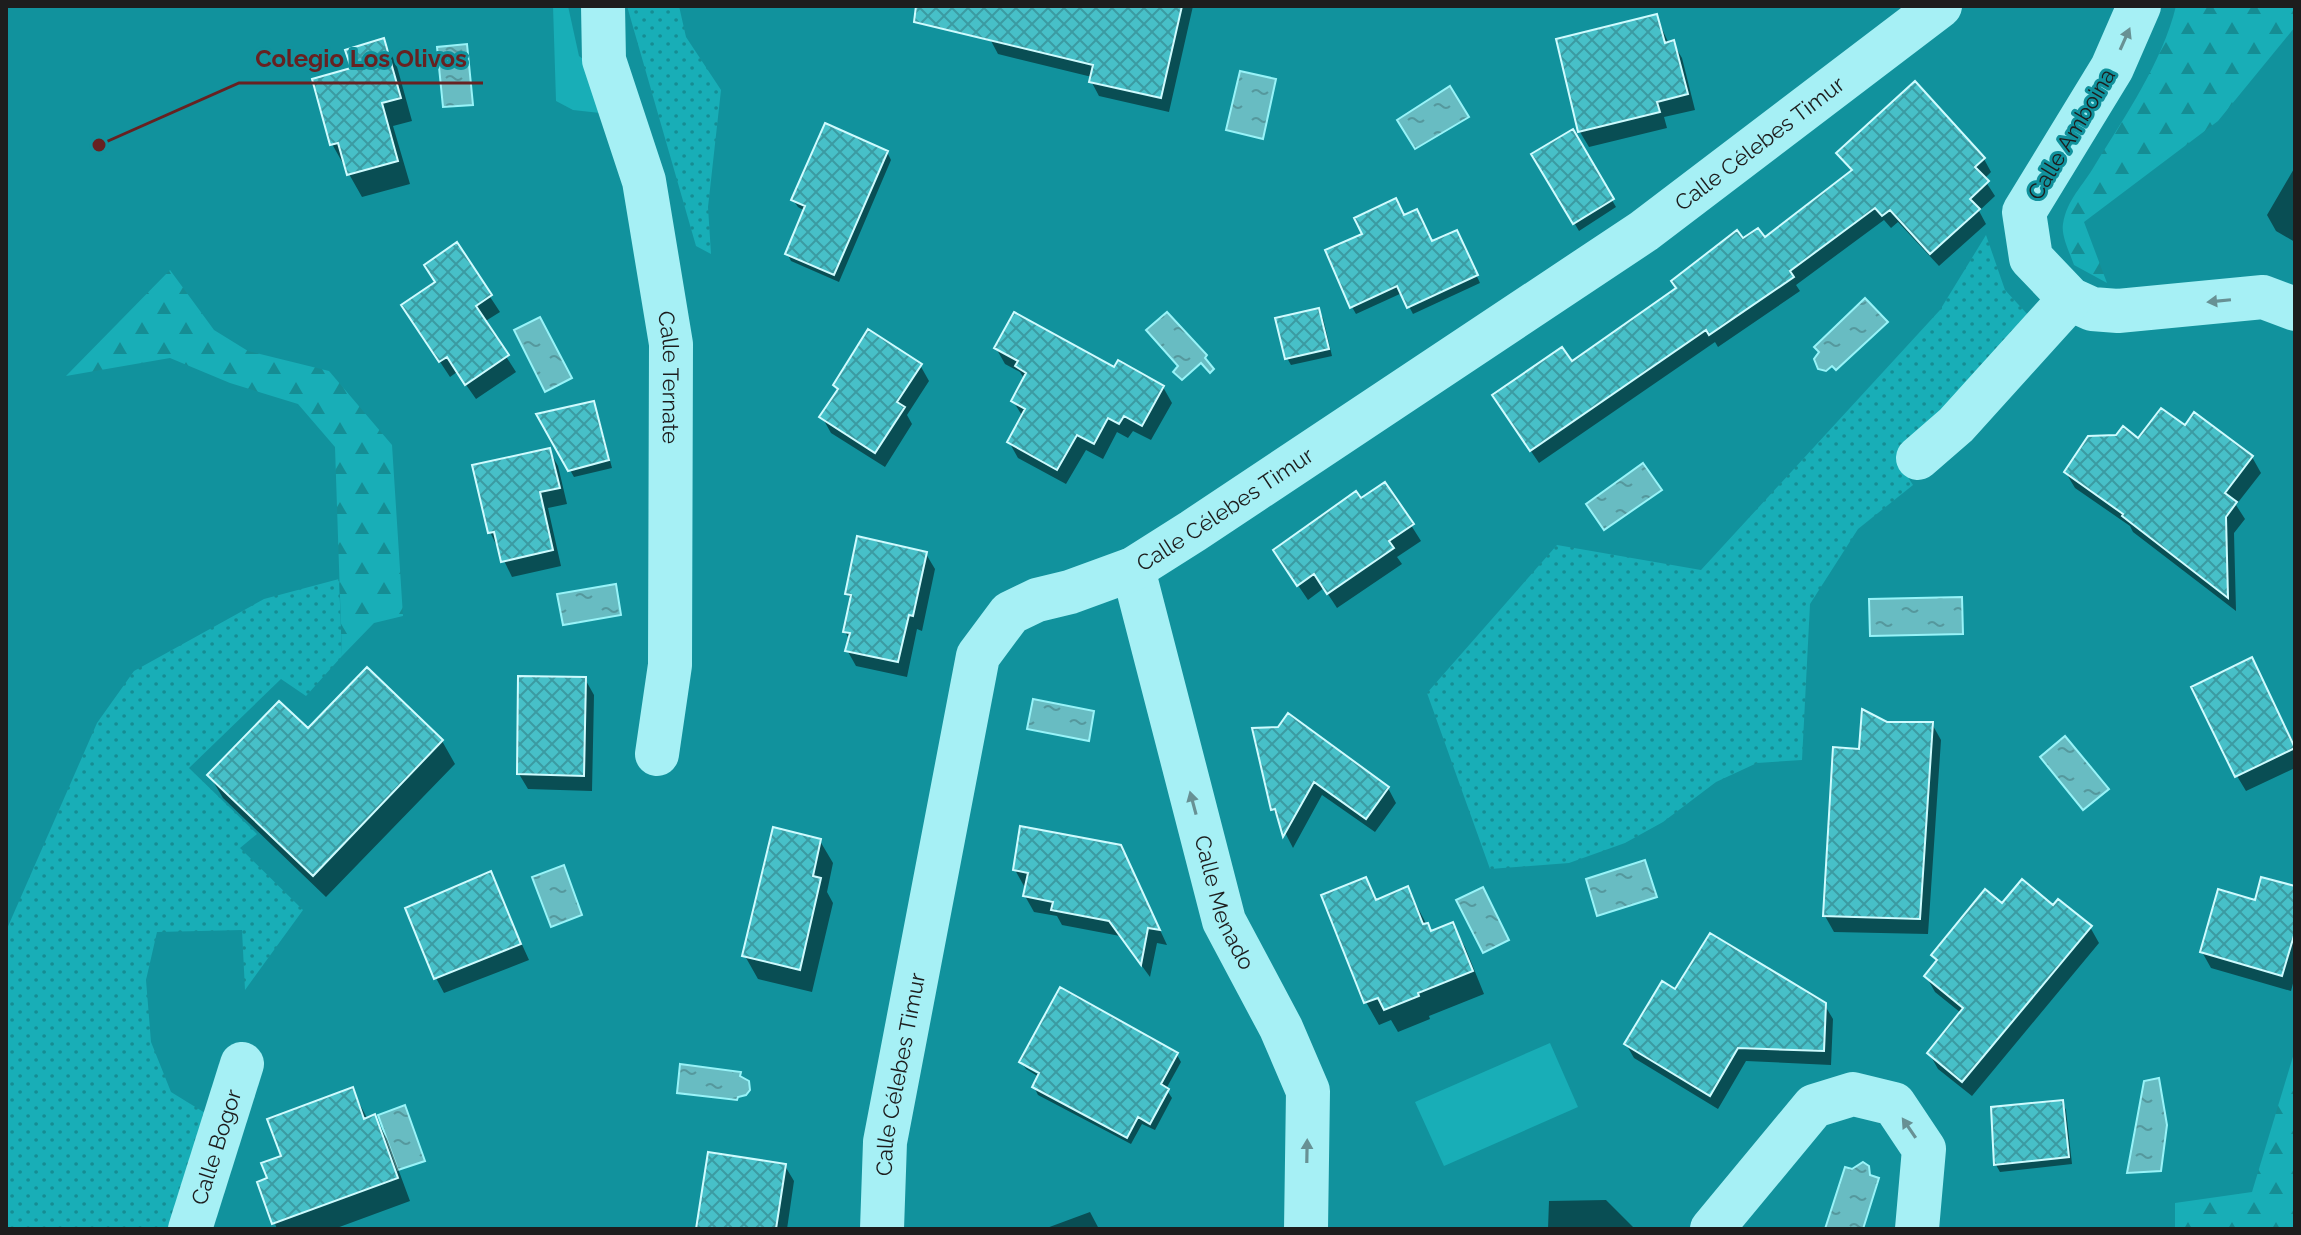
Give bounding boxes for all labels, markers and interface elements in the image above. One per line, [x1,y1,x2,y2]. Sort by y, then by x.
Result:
one-way arrow [2118,27,2131,51]
callout: Colegio Los Olivos [239,35,483,83]
text: Colegio Los Olivos [255,44,467,73]
street label: Calle Amboina [2022,64,2120,204]
street label: Calle Célebes Timur [1669,71,1849,216]
one-way arrow [2206,295,2231,308]
street label: Calle Ternate [653,309,684,444]
street label: Calle Célebes Timur [1132,442,1318,576]
one-way arrow [1187,790,1199,815]
street label: Calle Menado [1189,832,1260,974]
street label: Calle Célebes Timur [871,970,930,1176]
street label: Calle Bogor [185,1086,246,1208]
one-way arrow [1902,1117,1917,1138]
one-way arrow [1301,1138,1313,1163]

